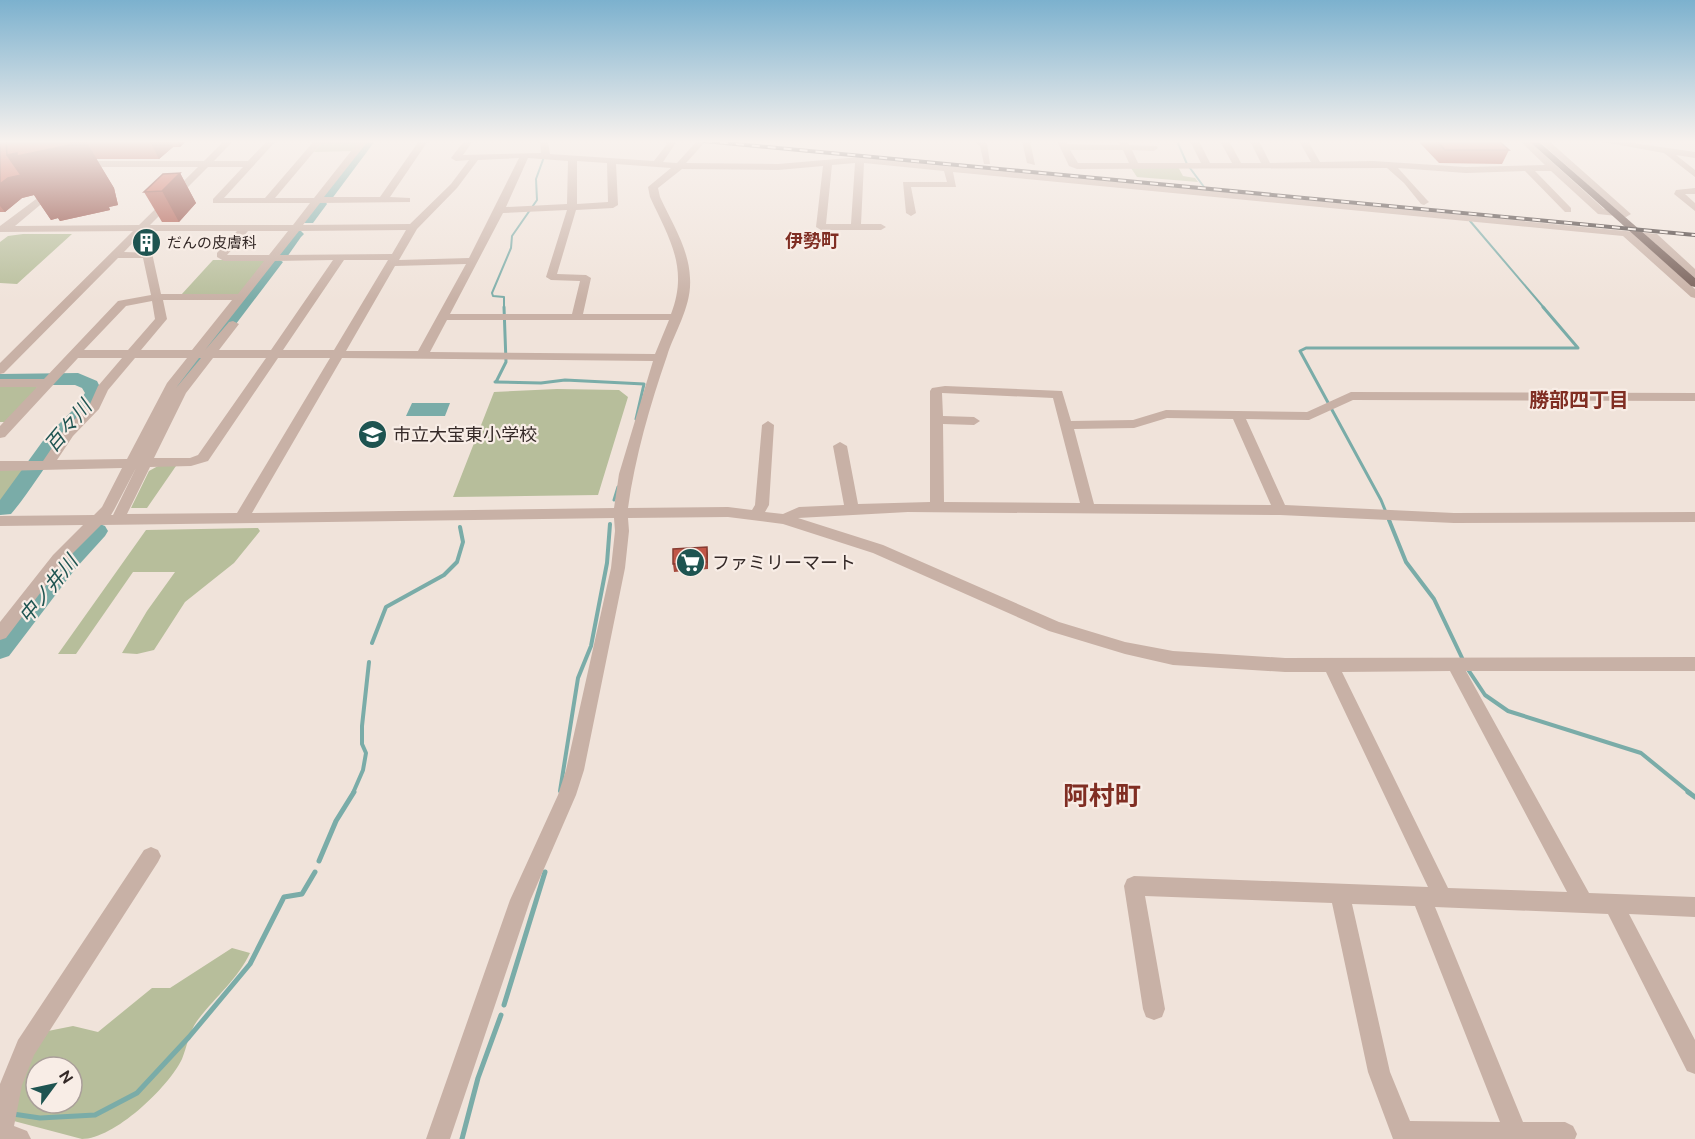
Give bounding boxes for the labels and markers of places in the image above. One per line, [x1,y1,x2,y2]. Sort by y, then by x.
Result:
building icon: だんの皮膚科 [130,227,162,259]
place label: だんの皮膚科 [167,234,257,251]
school or university icon: 市立大宝東小学校 [356,419,388,451]
place label: 市立大宝東小学校 [393,424,537,444]
supermarket icon: ファミリーマート [675,547,707,579]
place label: ファミリーマート [712,552,856,572]

